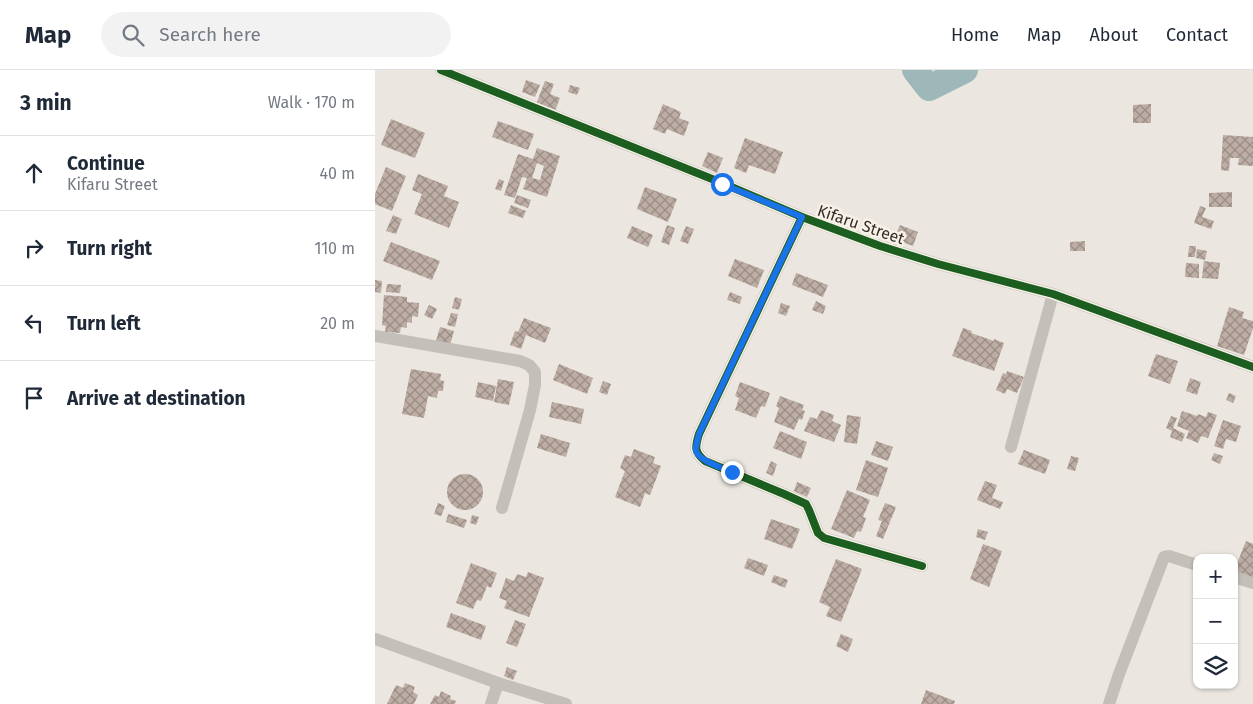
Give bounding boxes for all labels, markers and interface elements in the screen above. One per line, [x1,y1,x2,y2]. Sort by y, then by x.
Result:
search box [101,12,451,57]
text: Map [25,21,71,49]
icon: search [119,21,147,49]
text: Search here [159,23,261,46]
text: Home [951,24,999,46]
text: Map [1027,24,1061,46]
text: About [1089,24,1138,46]
text: Contact [1166,24,1228,46]
text: 3 min [20,90,72,116]
text: Walk · 170 m [268,93,355,112]
text: Continue [67,152,145,175]
icon: ahead [20,159,48,187]
text: 40 m [320,164,355,183]
route start [711,173,734,196]
text: Kifaru Street [67,175,158,194]
street label: Kifaru Street [815,201,907,248]
icon: right [20,234,48,262]
text: Turn right [67,237,152,260]
text: 110 m [314,239,355,258]
icon: left [20,309,48,337]
text: Turn left [67,312,141,335]
text: 20 m [320,314,355,333]
icon: arrive [20,384,48,412]
text: Arrive at destination [67,387,246,410]
route end [721,461,744,484]
map controls [1193,554,1238,689]
button: + [1193,554,1238,599]
button: − [1193,599,1238,644]
button: layers [1193,644,1238,689]

